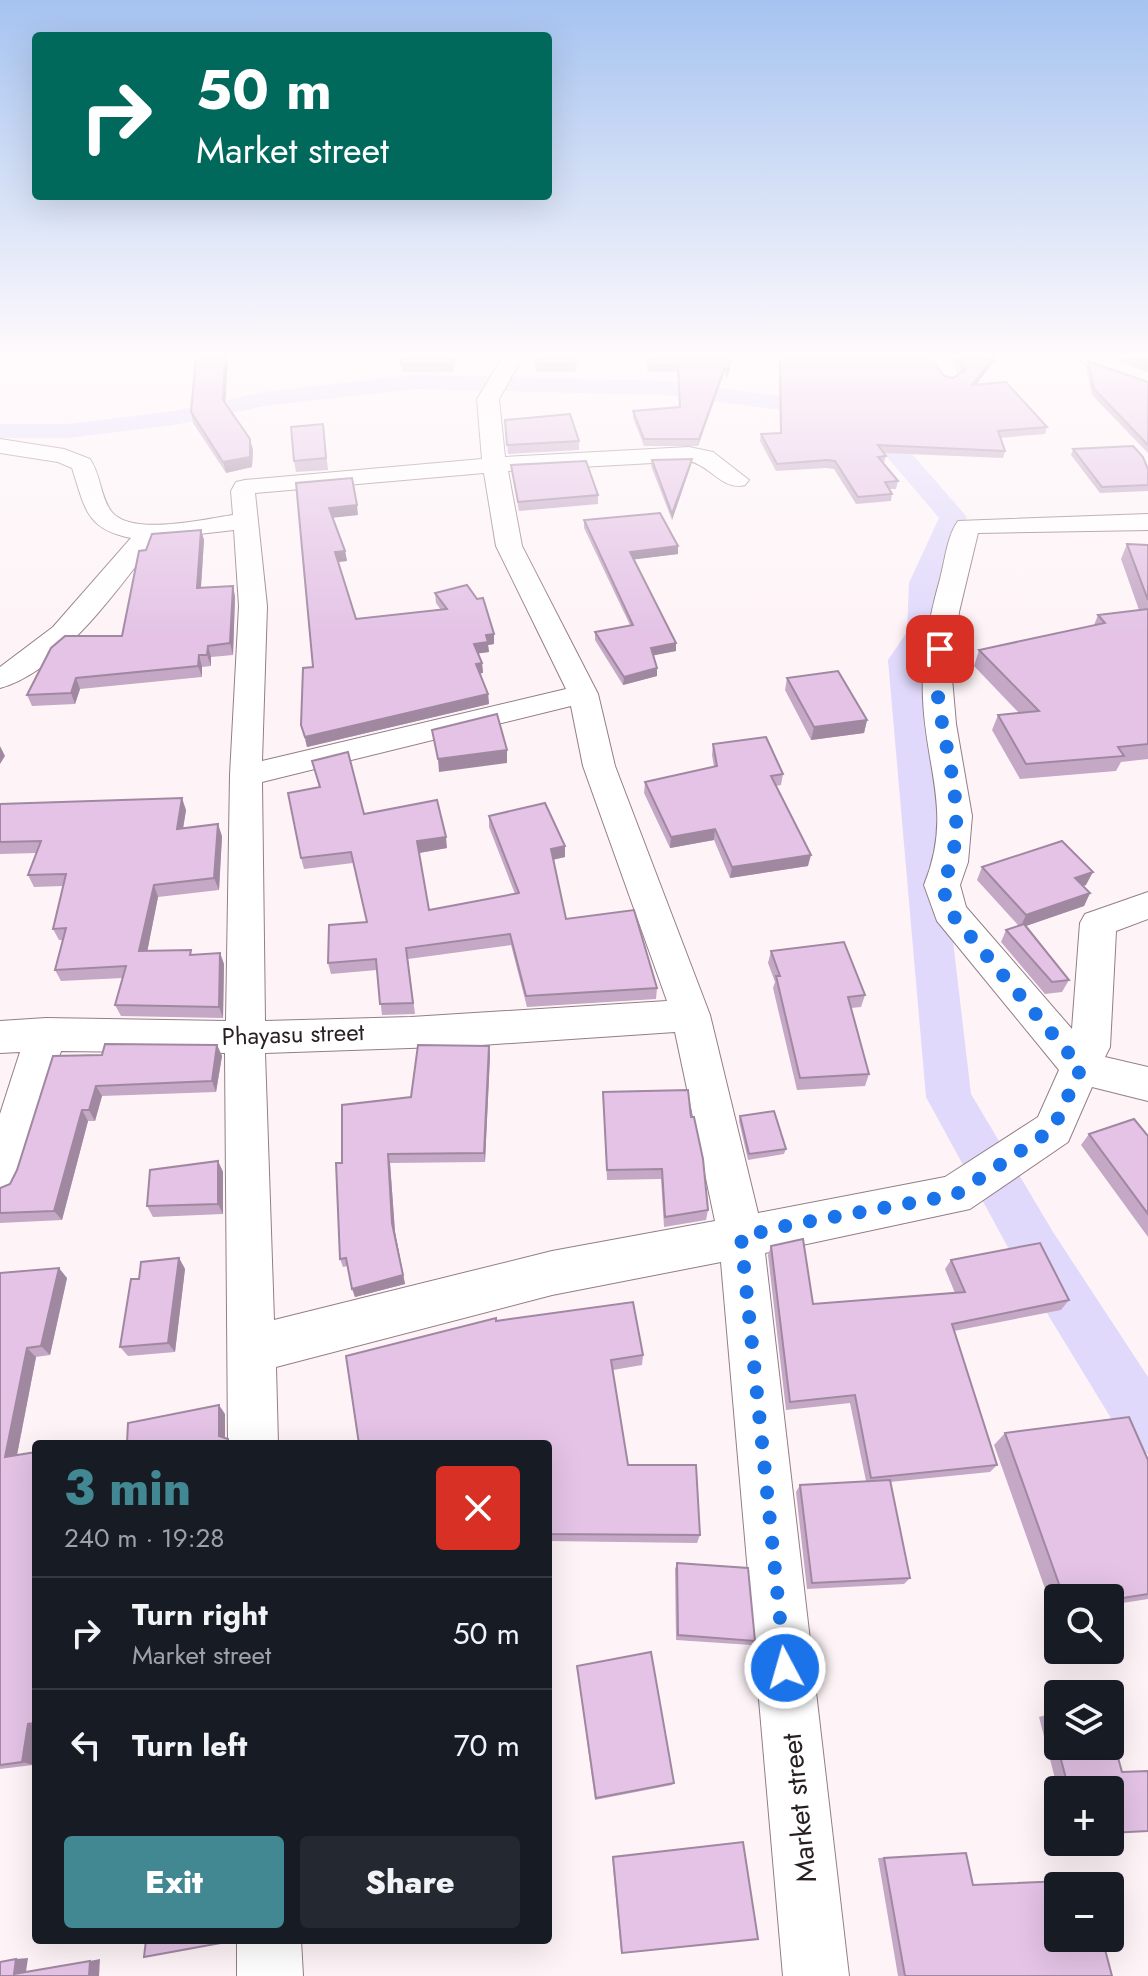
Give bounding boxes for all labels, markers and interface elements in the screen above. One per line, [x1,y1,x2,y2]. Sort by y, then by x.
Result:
text: 50 m [196,49,332,130]
icon: right [64,64,168,168]
text: Market street [196,124,389,176]
pin [906,615,974,683]
icon: arrive [918,627,962,671]
street label: Phayasu street [221,1014,365,1054]
text: 3 min [64,1454,191,1523]
button: close [436,1466,520,1550]
text: 240 m · 19:28 [64,1519,225,1557]
map controls [1044,1584,1124,1952]
button: search [1044,1584,1124,1664]
text: Turn right [132,1593,268,1636]
icon: right [64,1611,108,1655]
text: 50 m [453,1612,520,1655]
position arrow [743,1626,827,1710]
text: Market street [132,1636,271,1674]
button: layers [1044,1680,1124,1760]
icon: left [64,1723,108,1767]
text: Turn left [132,1724,247,1767]
text: 70 m [454,1724,520,1767]
street label: Market street [771,1731,827,1885]
button: + [1044,1776,1124,1856]
button: Exit [64,1836,284,1928]
button: Share [300,1836,520,1928]
button: − [1044,1872,1124,1952]

